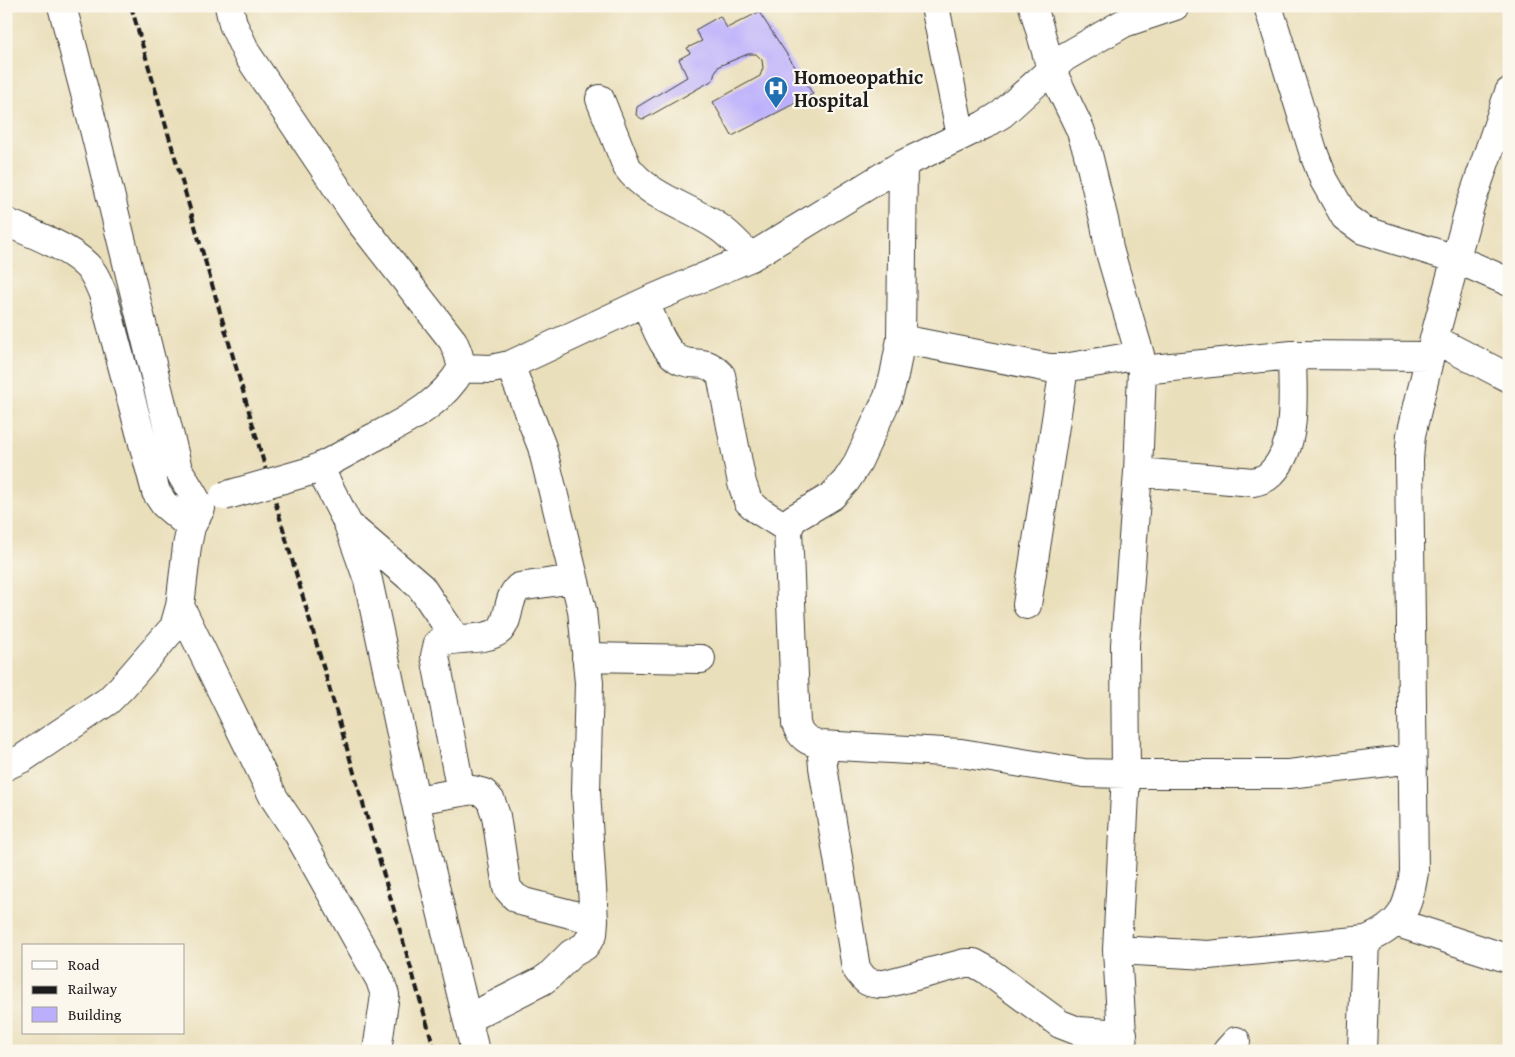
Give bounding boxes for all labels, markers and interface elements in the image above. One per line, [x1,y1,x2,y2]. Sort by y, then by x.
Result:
place label: Homoeopathic Hospital [794,62,923,114]
hospital icon: Homoeopathic Hospital [763,75,789,109]
legend [22,944,185,1034]
text: Road [68,954,99,975]
text: Railway [68,978,118,999]
text: Building [68,1004,122,1025]

